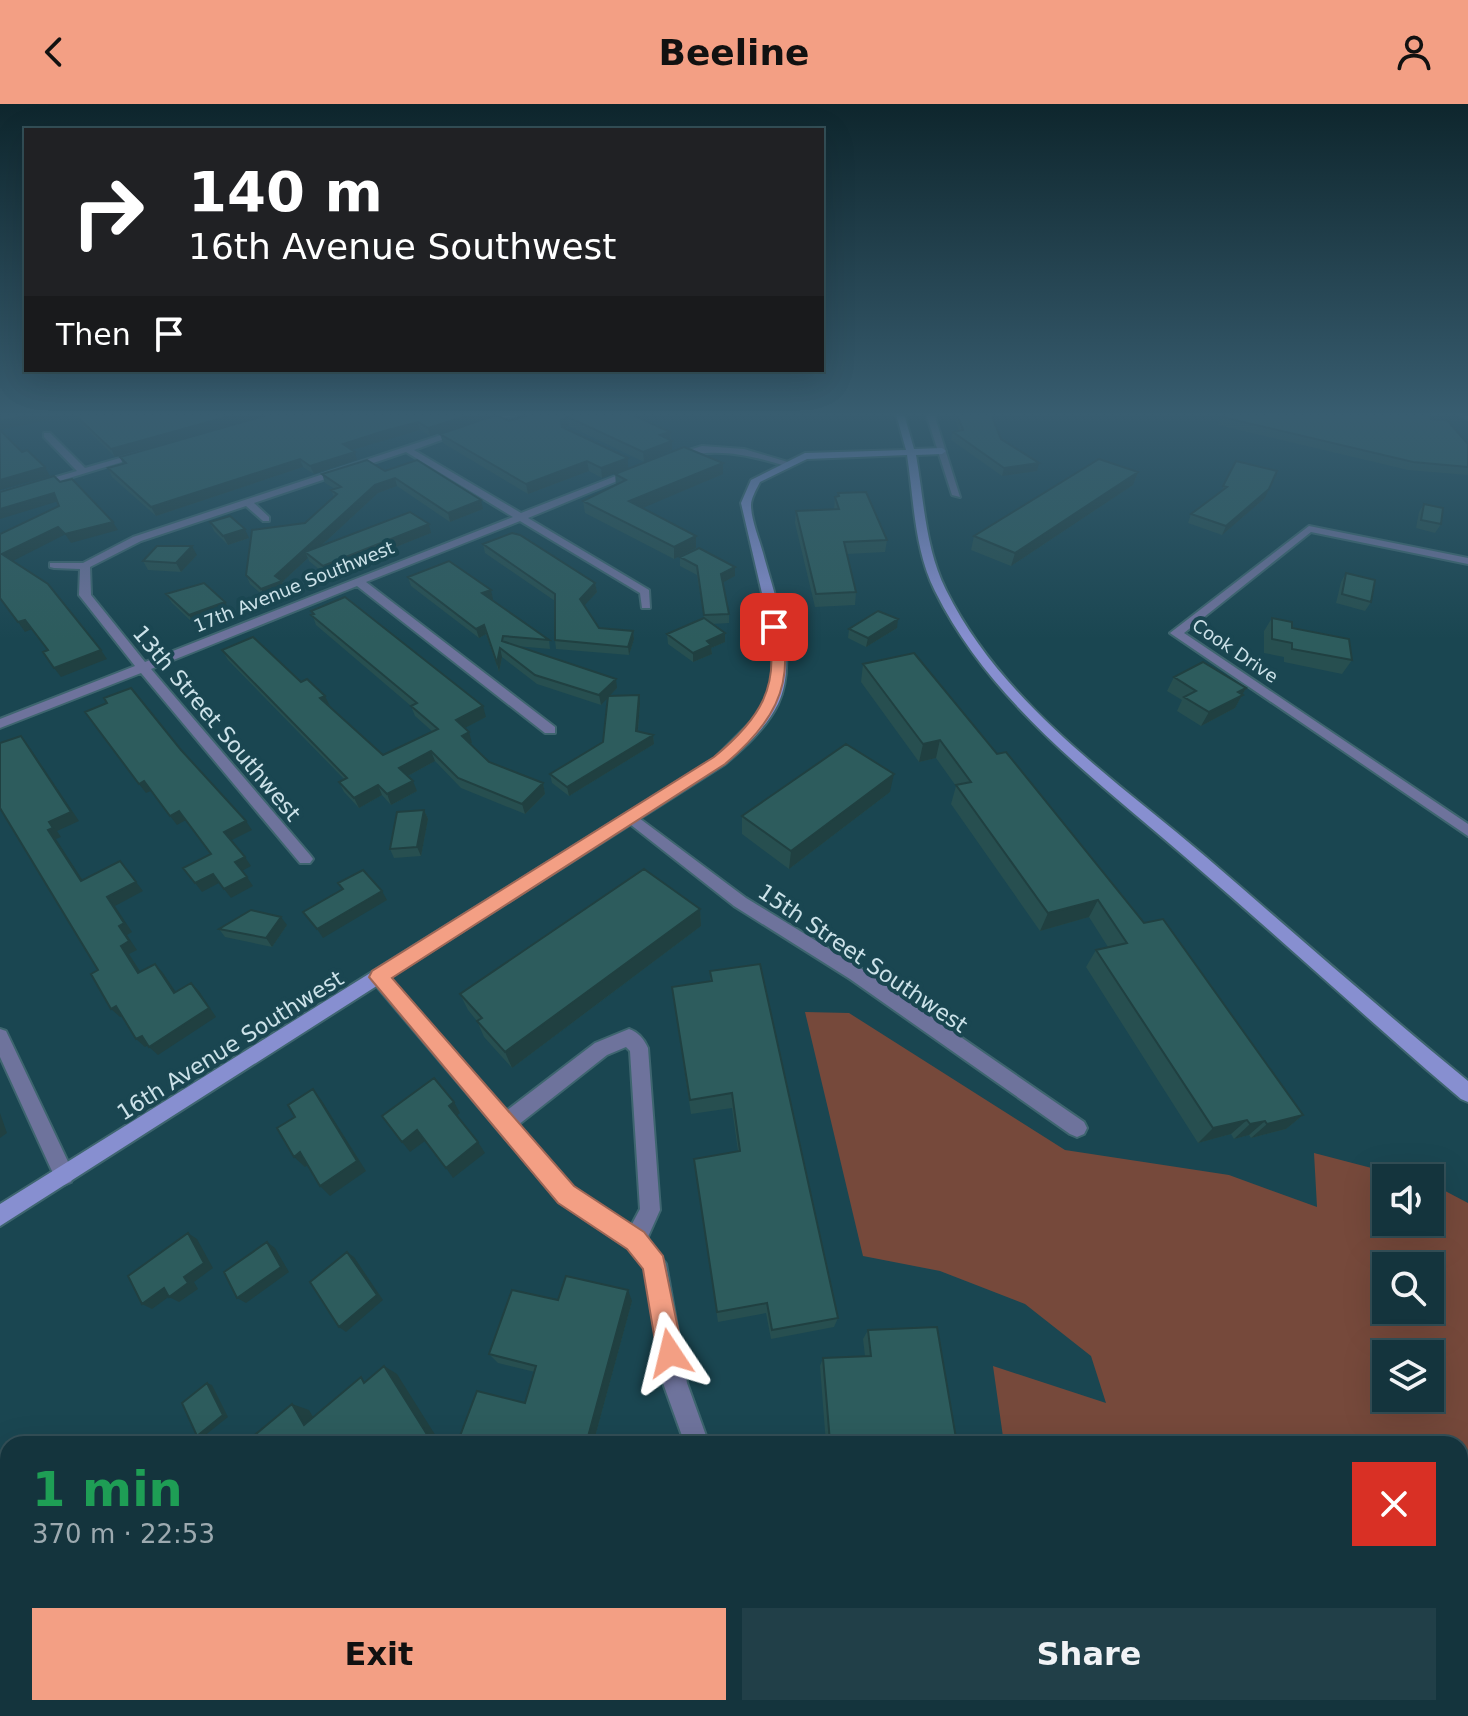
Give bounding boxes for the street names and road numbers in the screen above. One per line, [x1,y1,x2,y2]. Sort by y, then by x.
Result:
street label: 17th Avenue Southwest [191,537,397,636]
street label: Cook Drive [1188,614,1282,687]
street label: 13th Street Southwest [128,621,306,826]
street label: 15th Street Southwest [753,879,972,1038]
street label: 16th Avenue Southwest [113,965,348,1125]

